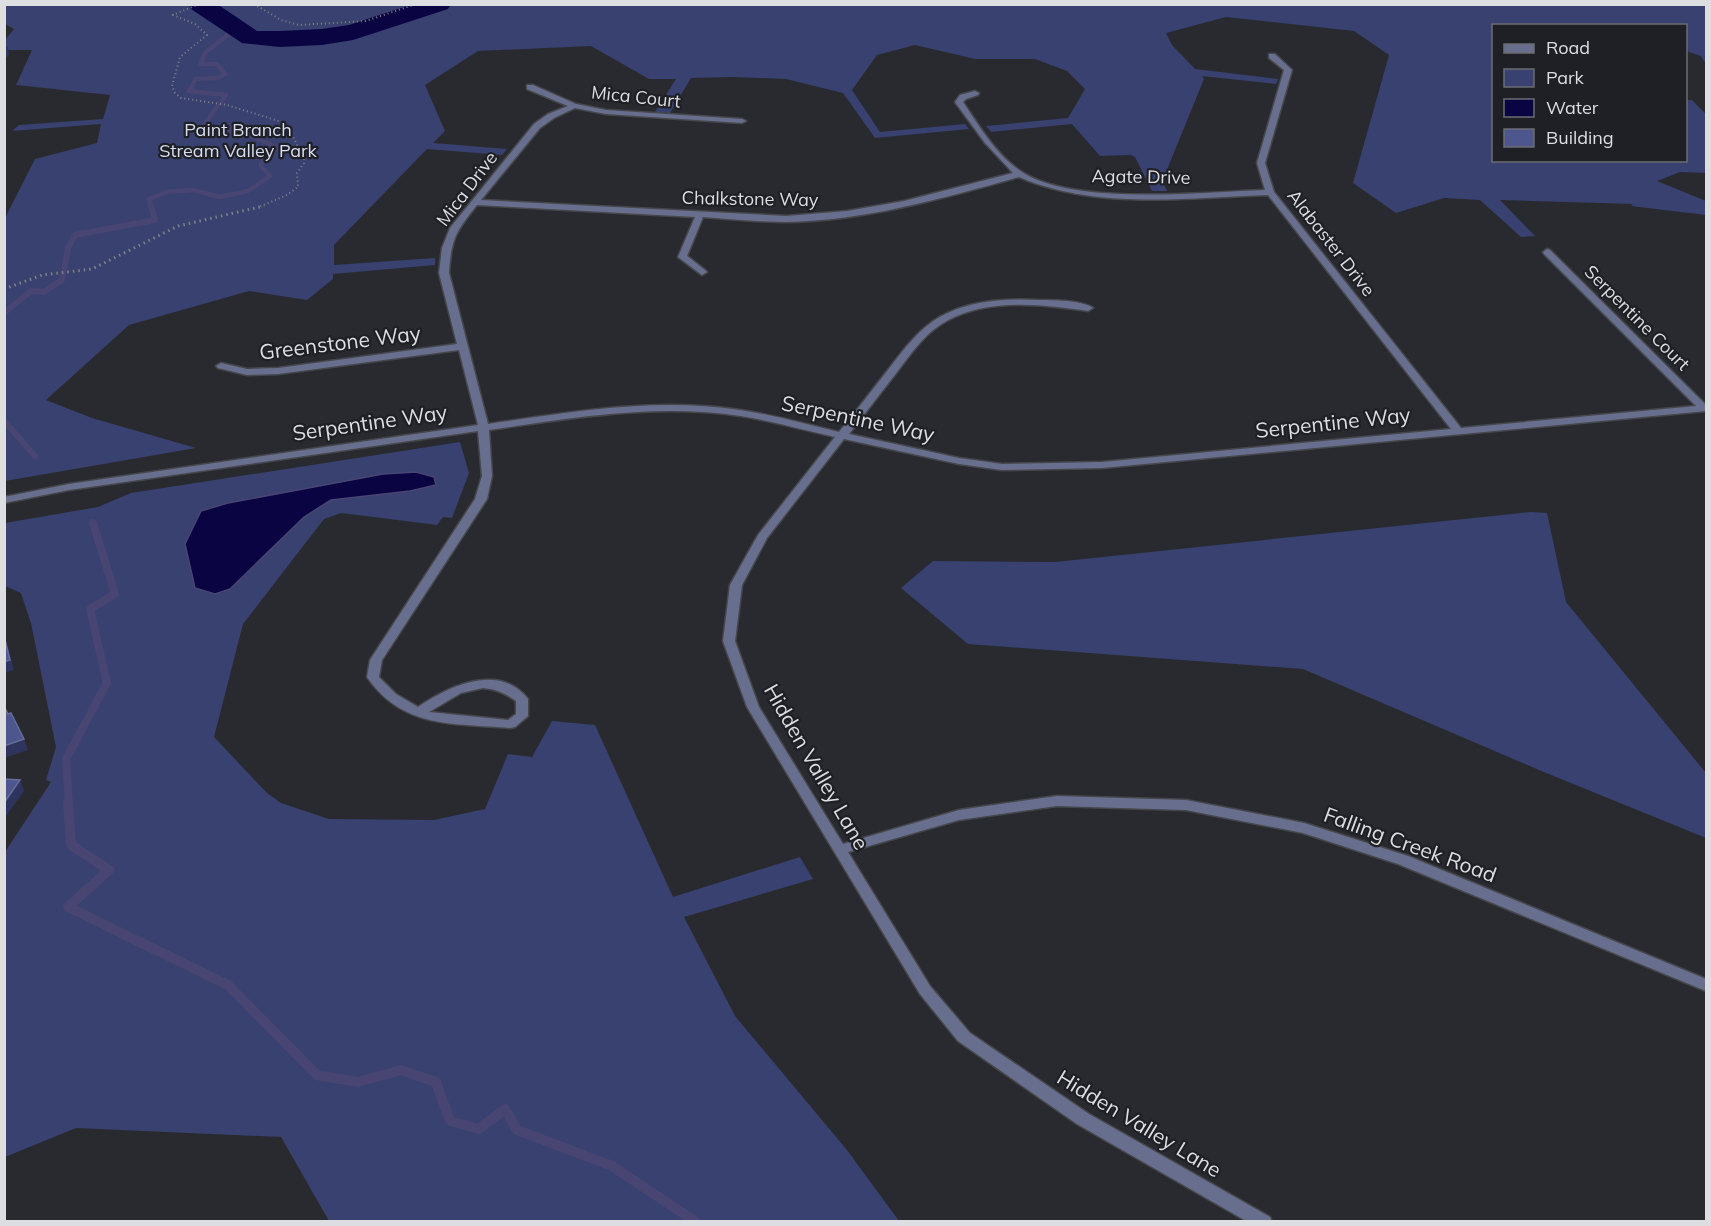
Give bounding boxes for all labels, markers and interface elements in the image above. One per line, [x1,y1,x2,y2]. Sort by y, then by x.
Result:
legend [1492,24,1687,162]
text: Road [1546,36,1590,59]
text: Park [1546,66,1585,89]
street label: Mica Court [590,80,682,113]
text: Water [1546,96,1599,119]
park label: Paint Branch Stream Valley Park [159,118,318,162]
text: Building [1546,126,1614,149]
street label: Mica Drive [431,147,502,231]
street label: Agate Drive [1091,164,1191,189]
street label: Alabaster Drive [1282,185,1380,301]
street label: Chalkstone Way [681,186,819,211]
street label: Serpentine Court [1580,260,1695,375]
street label: Greenstone Way [258,319,422,365]
street label: Serpentine Way [779,389,937,447]
street label: Serpentine Way [291,398,449,446]
street label: Serpentine Way [1254,401,1412,443]
street label: Hidden Valley Lane [759,679,875,854]
street label: Falling Creek Road [1320,801,1500,887]
street label: Hidden Valley Lane [1053,1064,1226,1183]

